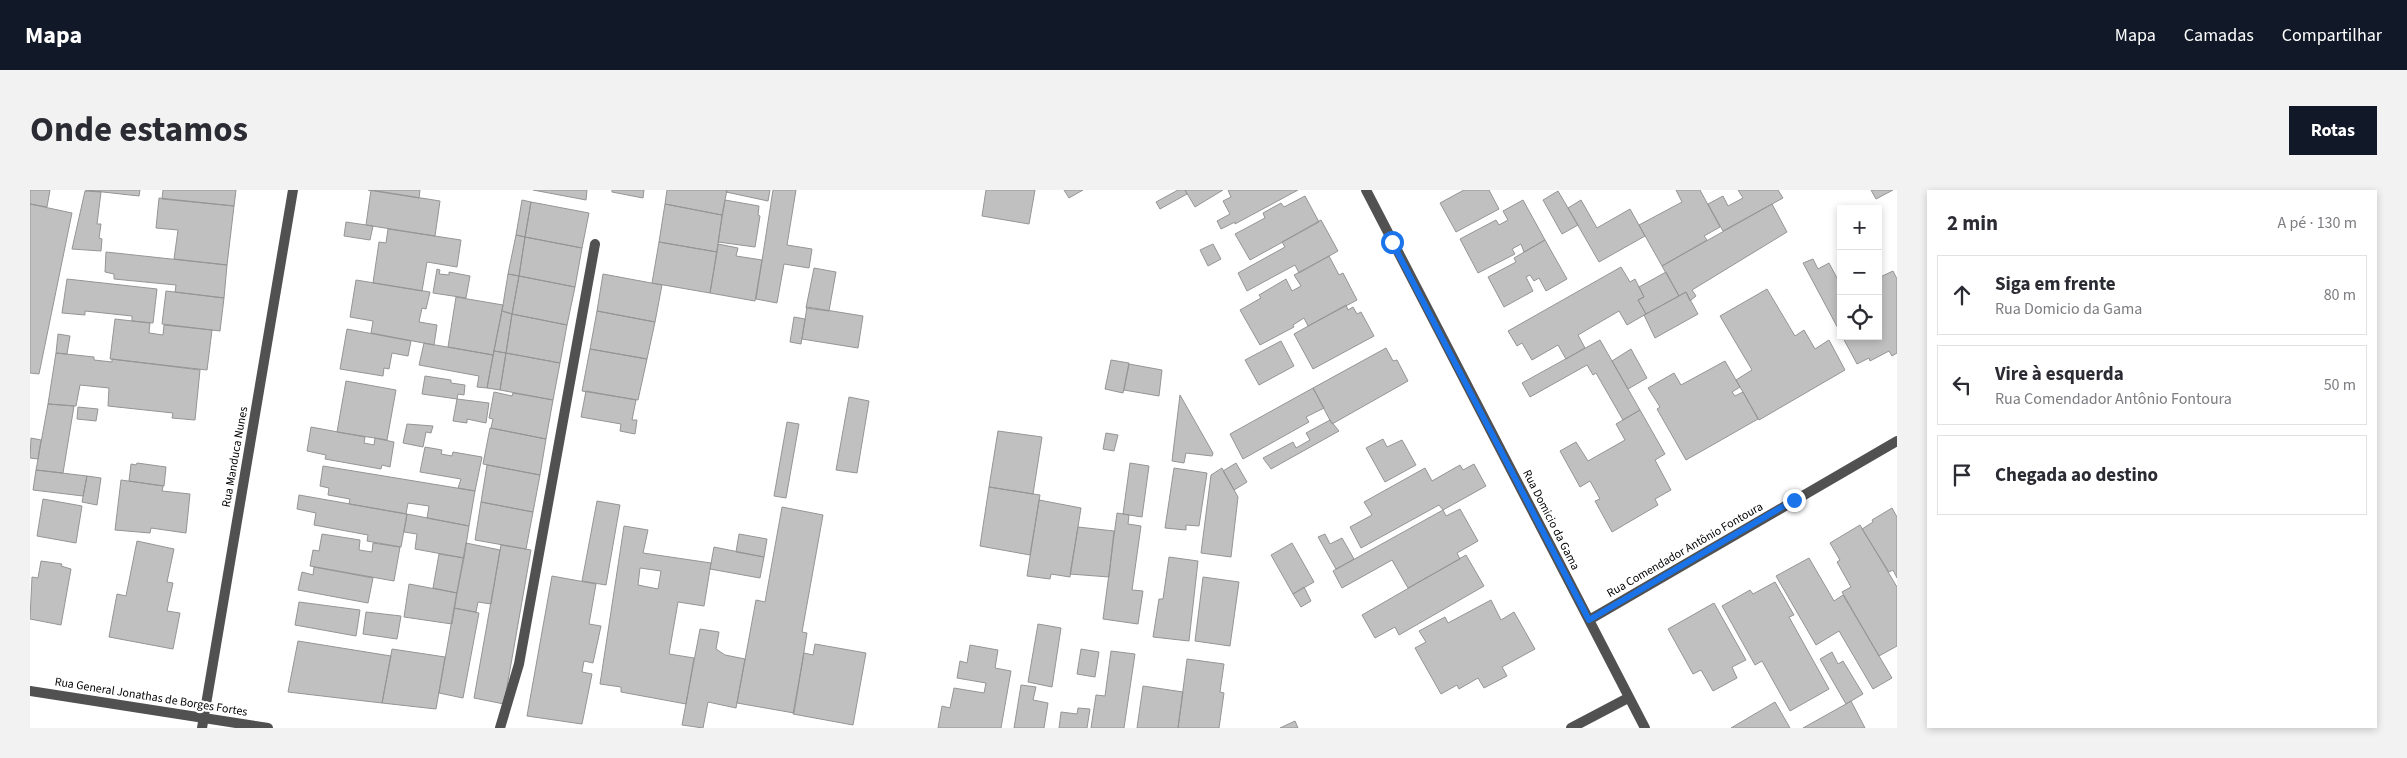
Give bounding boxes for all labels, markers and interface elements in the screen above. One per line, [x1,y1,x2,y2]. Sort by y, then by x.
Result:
text: Mapa [25,18,82,53]
text: Mapa [2115,23,2156,48]
text: Camadas [2184,23,2254,48]
text: Compartilhar [2282,23,2382,48]
text: Onde estamos [30,105,248,155]
button: Rotas [2289,106,2377,155]
map controls [1837,205,1882,340]
button: + [1837,205,1882,250]
text: 2 min [1947,208,1998,238]
text: A pé · 130 m [2278,212,2357,234]
route start [1381,231,1404,254]
button: − [1837,250,1882,295]
text: Siga em frente [1995,271,2116,298]
icon: ahead [1948,281,1976,309]
text: 80 m [2324,284,2356,306]
button: locate [1837,295,1882,340]
text: Rua Domicio da Gama [1995,298,2142,320]
text: Vire à esquerda [1995,361,2124,388]
icon: left [1948,371,1976,399]
text: 50 m [2324,374,2356,396]
text: Rua Comendador Antônio Fontoura [1995,388,2232,410]
street label: Rua Manduca Nunes [218,405,252,509]
icon: arrive [1948,461,1976,489]
text: Chegada ao destino [1995,462,2158,489]
street label: Rua Domicio da Gama [1518,467,1584,573]
route end [1783,489,1806,512]
street label: Rua Comendador Antônio Fontoura [1604,498,1766,602]
street label: Rua General Jonathas de Borges Fortes [53,673,249,721]

